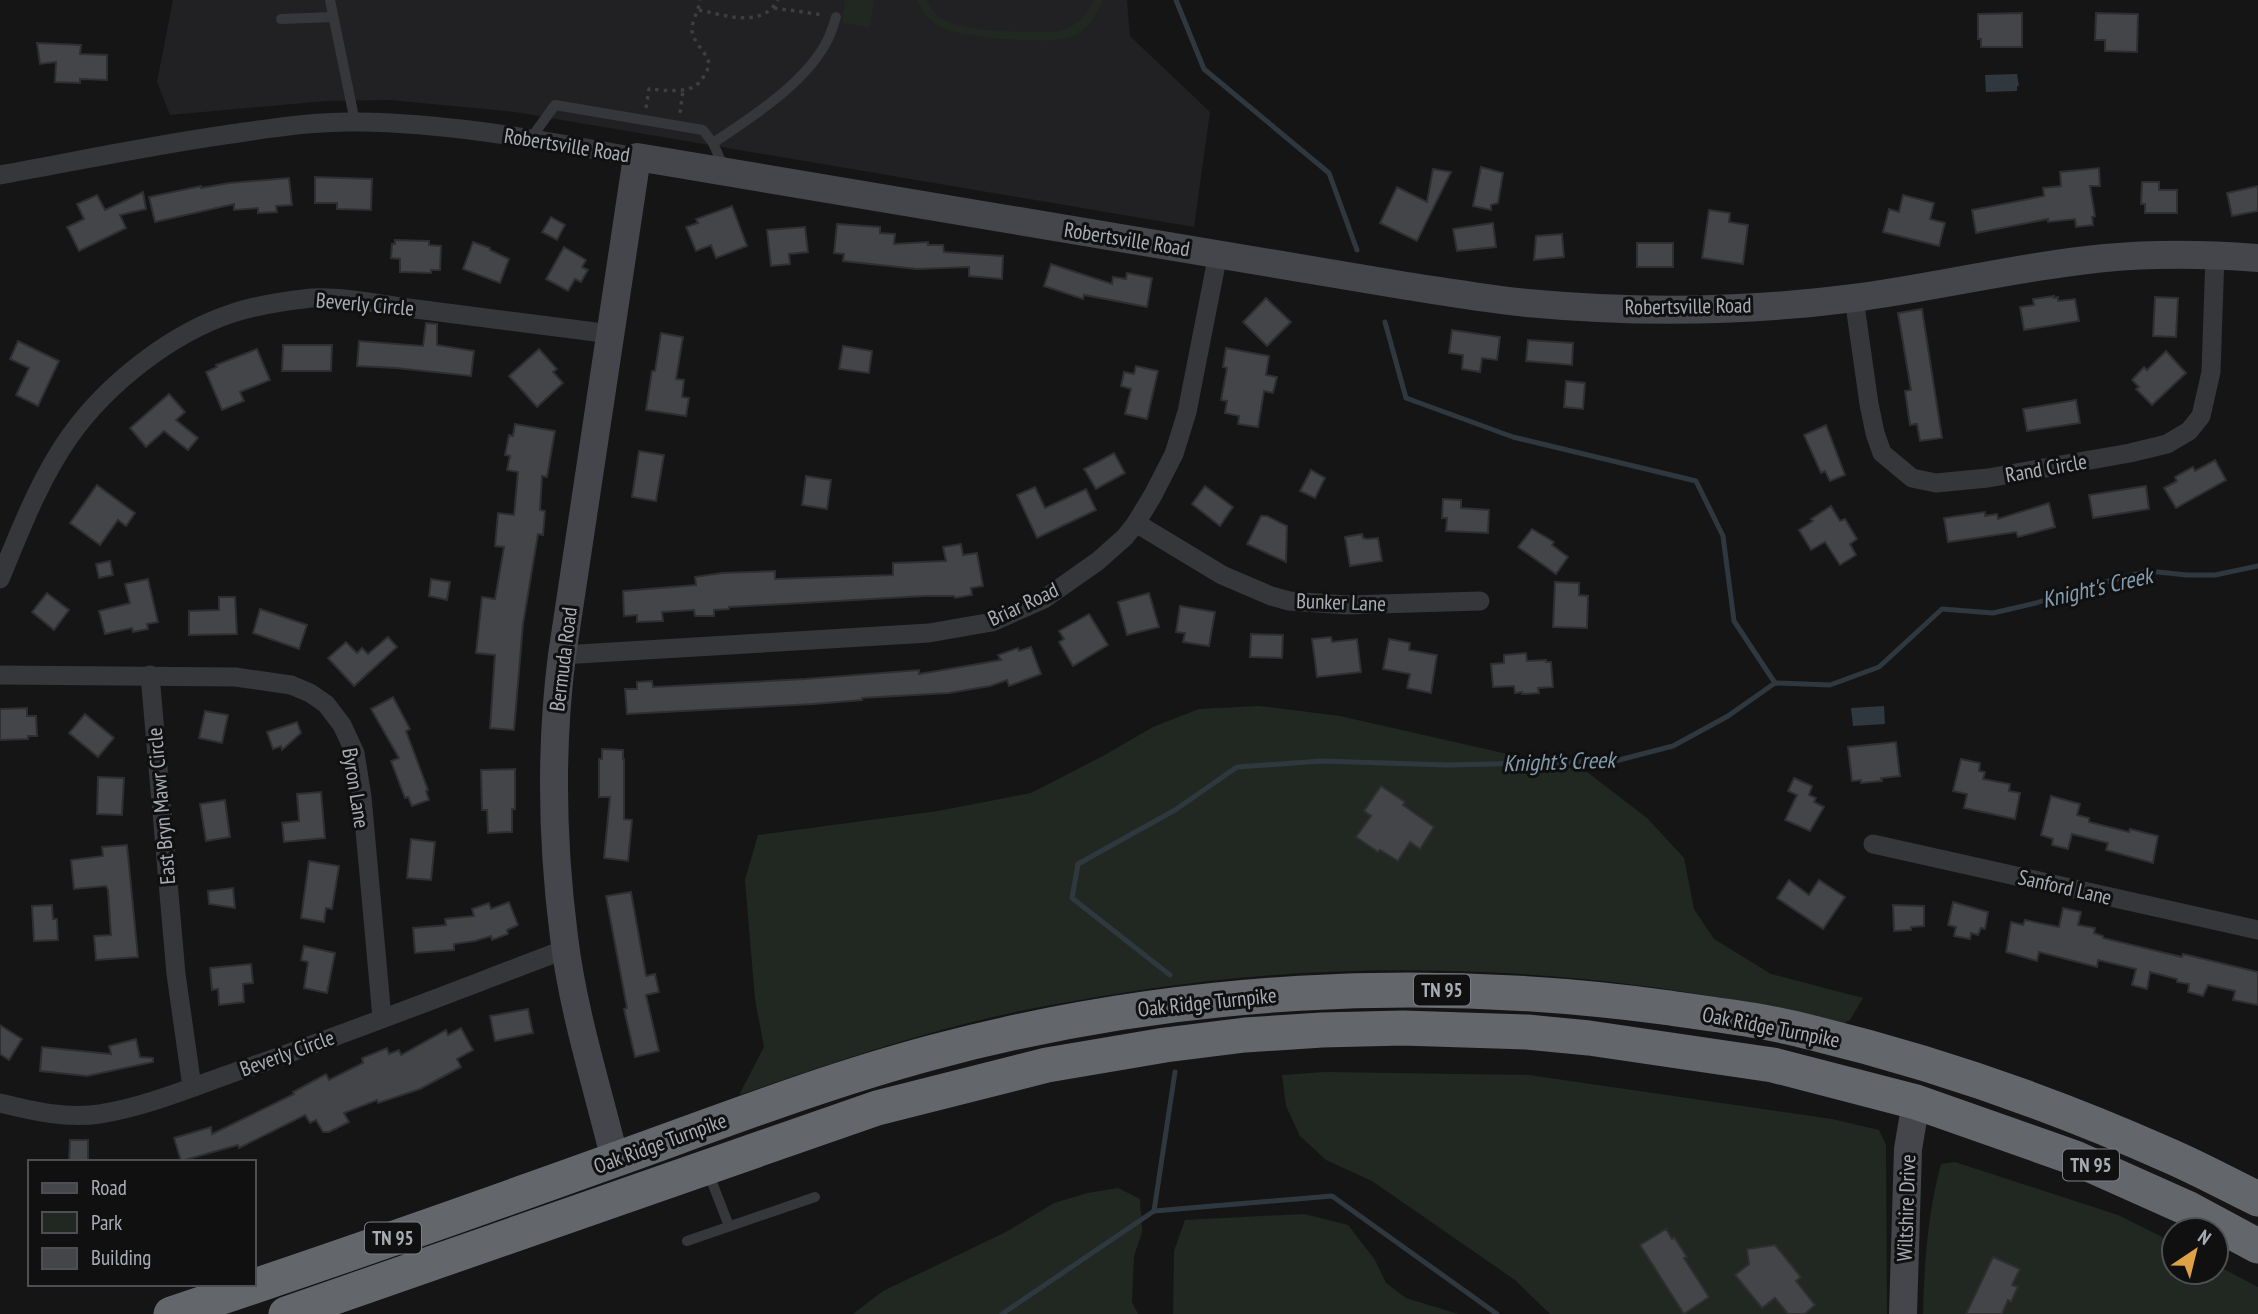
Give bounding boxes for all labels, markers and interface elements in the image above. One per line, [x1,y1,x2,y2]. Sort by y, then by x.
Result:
street label: Robertsville Road [502,122,632,168]
street label: Robertsville Road [1062,216,1192,262]
street label: Beverly Circle [315,286,415,322]
street label: Robertsville Road [1624,291,1752,321]
street label: Rand Circle [2003,448,2089,488]
water label: Knight's Creek [2039,560,2158,614]
street label: Briar Road [983,576,1063,632]
street label: Bunker Lane [1296,587,1386,617]
street label: Bermuda Road [543,605,583,713]
street label: East Bryn Mawr Circle [141,726,181,886]
water label: Knight's Creek [1502,744,1619,777]
street label: Byron Lane [336,746,376,830]
street label: Sanford Lane [2016,863,2114,911]
road number: TN 95 [1414,974,1470,1006]
street label: Oak Ridge Turnpike [1136,981,1278,1023]
street label: Oak Ridge Turnpike [1700,1000,1842,1054]
street label: Beverly Circle [236,1023,338,1083]
street label: Oak Ridge Turnpike [590,1106,730,1180]
road number: TN 95 [2063,1149,2119,1180]
street label: Wiltshire Drive [1891,1154,1921,1262]
legend [28,1160,256,1286]
text: Road [91,1174,127,1201]
text: Park [91,1209,122,1236]
north arrow [2160,1216,2230,1286]
road number: TN 95 [365,1222,421,1254]
text: N [2194,1224,2216,1250]
text: Building [91,1244,151,1271]

